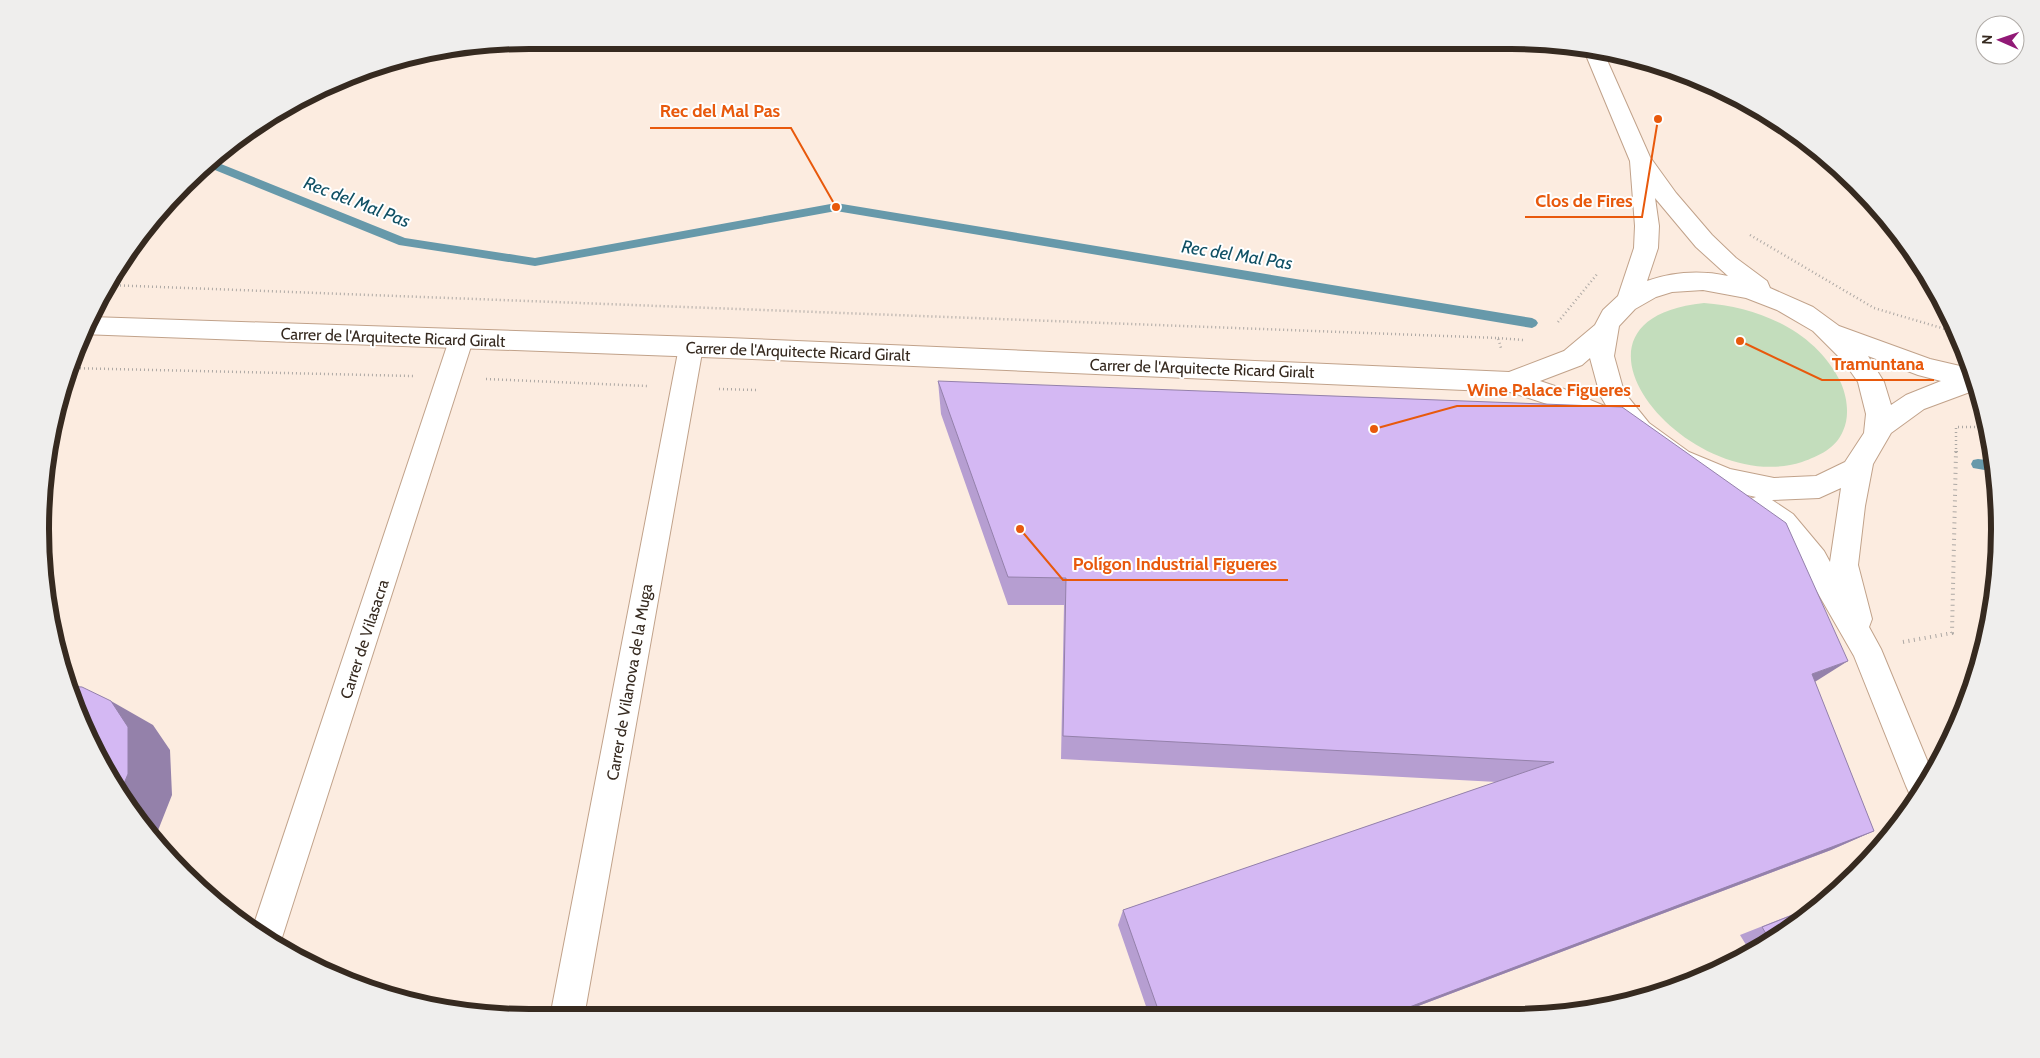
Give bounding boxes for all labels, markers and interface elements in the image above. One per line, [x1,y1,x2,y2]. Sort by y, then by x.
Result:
north arrow [1975,15,2025,65]
text: N [1978,34,1996,45]
callout: Rec del Mal Pas [650,95,791,128]
text: Rec del Mal Pas [660,100,781,122]
water label: Rec del Mal Pas [301,172,413,232]
callout: Clos de Fires [1525,184,1642,217]
text: Clos de Fires [1535,190,1633,212]
water label: Rec del Mal Pas [1180,235,1294,275]
street label: Carrer de l'Arquitecte Ricard Giralt [280,324,506,351]
street label: Carrer de l'Arquitecte Ricard Giralt [685,338,911,365]
callout: Tramuntana [1822,347,1934,380]
text: Tramuntana [1832,353,1924,375]
street label: Carrer de l'Arquitecte Ricard Giralt [1089,355,1315,382]
callout: Wine Palace Figueres [1457,373,1640,406]
text: Wine Palace Figueres [1467,379,1631,401]
callout: Polígon Industrial Figueres [1063,547,1288,580]
text: Polígon Industrial Figueres [1073,553,1278,575]
street label: Carrer de Vilasacra [336,577,393,701]
street label: Carrer de Vilanova de la Muga [603,582,656,782]

